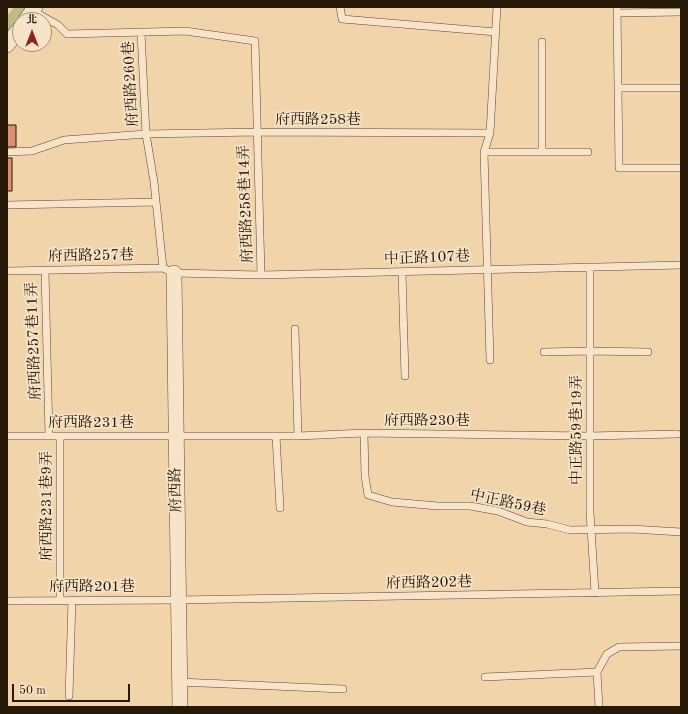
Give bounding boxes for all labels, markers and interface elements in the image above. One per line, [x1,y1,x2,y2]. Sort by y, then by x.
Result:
north arrow [12,12,52,52]
text: 北 [27,15,38,26]
street label: 府西路260巷 [120,41,142,127]
street label: 府西路258巷 [275,111,361,129]
street label: 府西路258巷14弄 [235,144,257,264]
street label: 府西路257巷 [48,246,134,266]
street label: 中正路107巷 [384,248,470,268]
street label: 府西路257巷11弄 [23,281,45,401]
street label: 中正路59巷19弄 [568,375,586,485]
street label: 府西路230巷 [384,412,470,430]
street label: 府西路231巷 [48,414,134,432]
street label: 府西路231巷9弄 [38,451,56,561]
street label: 府西路 [167,467,185,513]
street label: 中正路59巷 [468,486,548,520]
street label: 府西路202巷 [386,573,472,593]
street label: 府西路201巷 [49,578,135,596]
scale bar [14,676,132,702]
text: 50 m [19,685,46,697]

